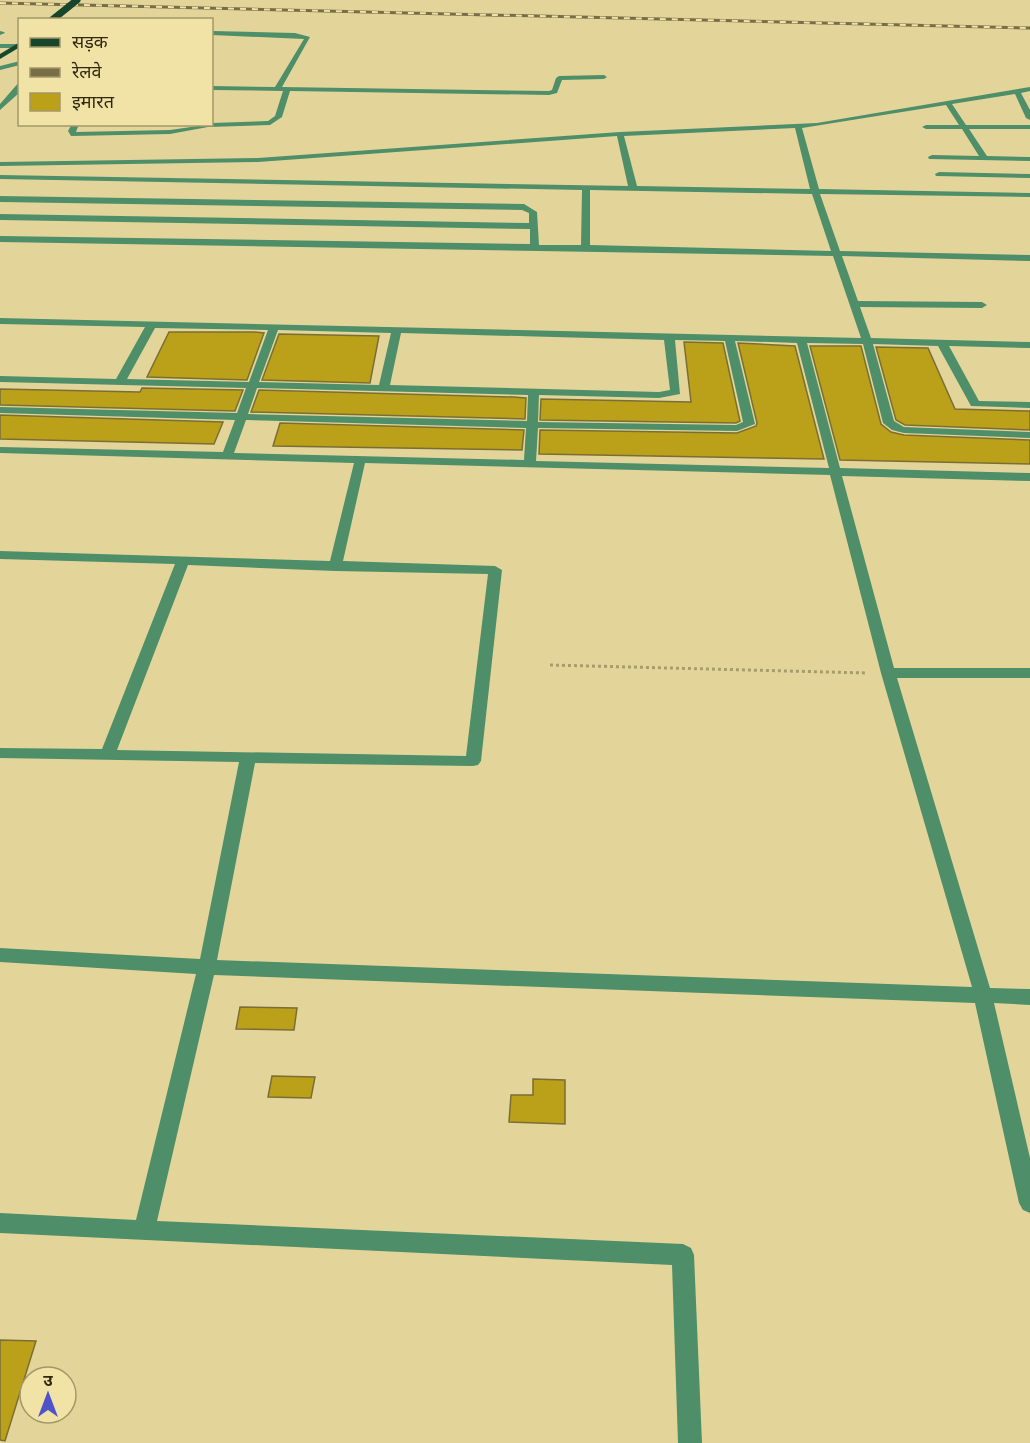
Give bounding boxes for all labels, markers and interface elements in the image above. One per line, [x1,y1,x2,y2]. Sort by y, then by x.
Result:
legend [18,18,213,126]
text: सड़क [72,31,109,53]
text: रेलवे [71,61,103,83]
text: इमारत [72,91,115,113]
north arrow [18,1365,78,1425]
text: उ [43,1371,53,1391]

